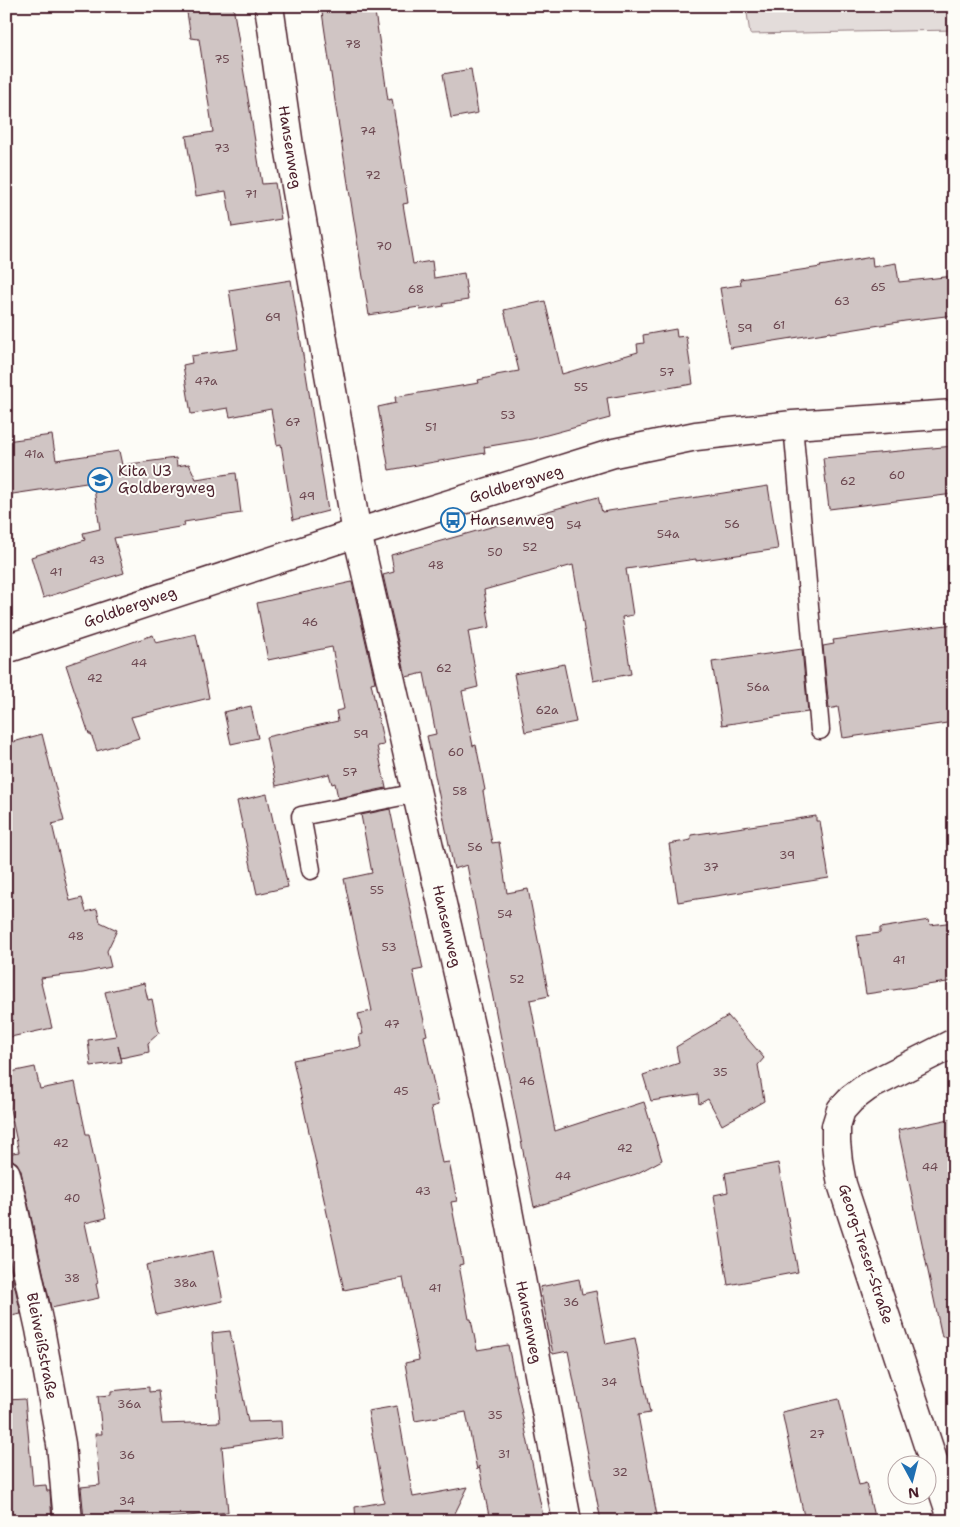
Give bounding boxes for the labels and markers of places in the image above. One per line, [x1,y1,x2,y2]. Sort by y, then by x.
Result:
place label: Kita U3 Goldbergweg [118,461,215,498]
school or university icon: Kita U3 Goldbergweg [87,467,113,493]
bus stop icon: Hansenweg [440,507,466,533]
place label: Hansenweg [470,510,554,530]

